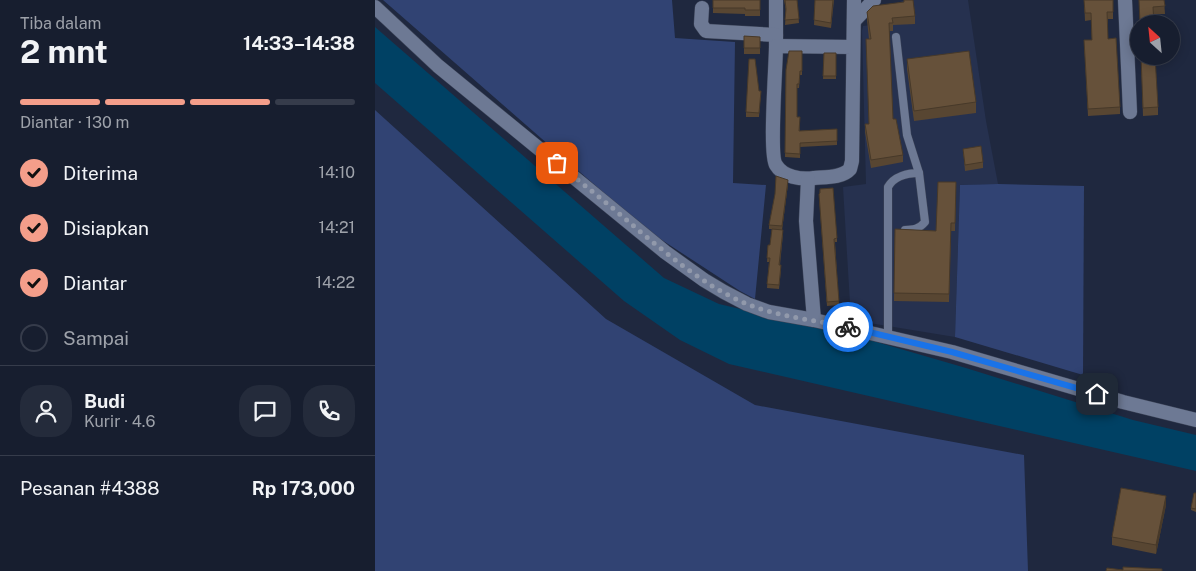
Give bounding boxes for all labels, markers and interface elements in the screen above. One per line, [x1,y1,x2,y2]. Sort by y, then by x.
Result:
text: Tiba dalam [20,14,101,33]
north arrow [1130,15,1180,65]
map controls [1130,15,1180,65]
text: 14:33–14:38 [243,32,355,54]
text: 2 mnt [20,33,108,70]
text: Diantar · 130 m [20,113,129,132]
pin [536,142,578,184]
icon: bag [543,149,571,177]
icon: check [20,159,48,187]
text: Diterima [63,162,138,184]
text: 14:10 [319,163,355,182]
icon: check [20,214,48,242]
text: Disiapkan [63,217,149,239]
text: 14:21 [318,218,355,237]
icon: check [20,269,48,297]
text: Diantar [63,272,127,294]
text: 14:22 [315,273,355,292]
courier [823,302,873,352]
icon: bike [834,313,862,341]
text: Sampai [63,327,129,349]
pin [1076,373,1118,415]
icon: home [1083,380,1111,408]
button: person [20,385,72,437]
button: chat [239,385,291,437]
button: phone [303,385,355,437]
text: Budi [84,390,125,412]
text: Kurir · 4.6 [84,412,155,431]
text: Pesanan #4388 [20,477,160,499]
text: Rp 173,000 [252,477,355,499]

